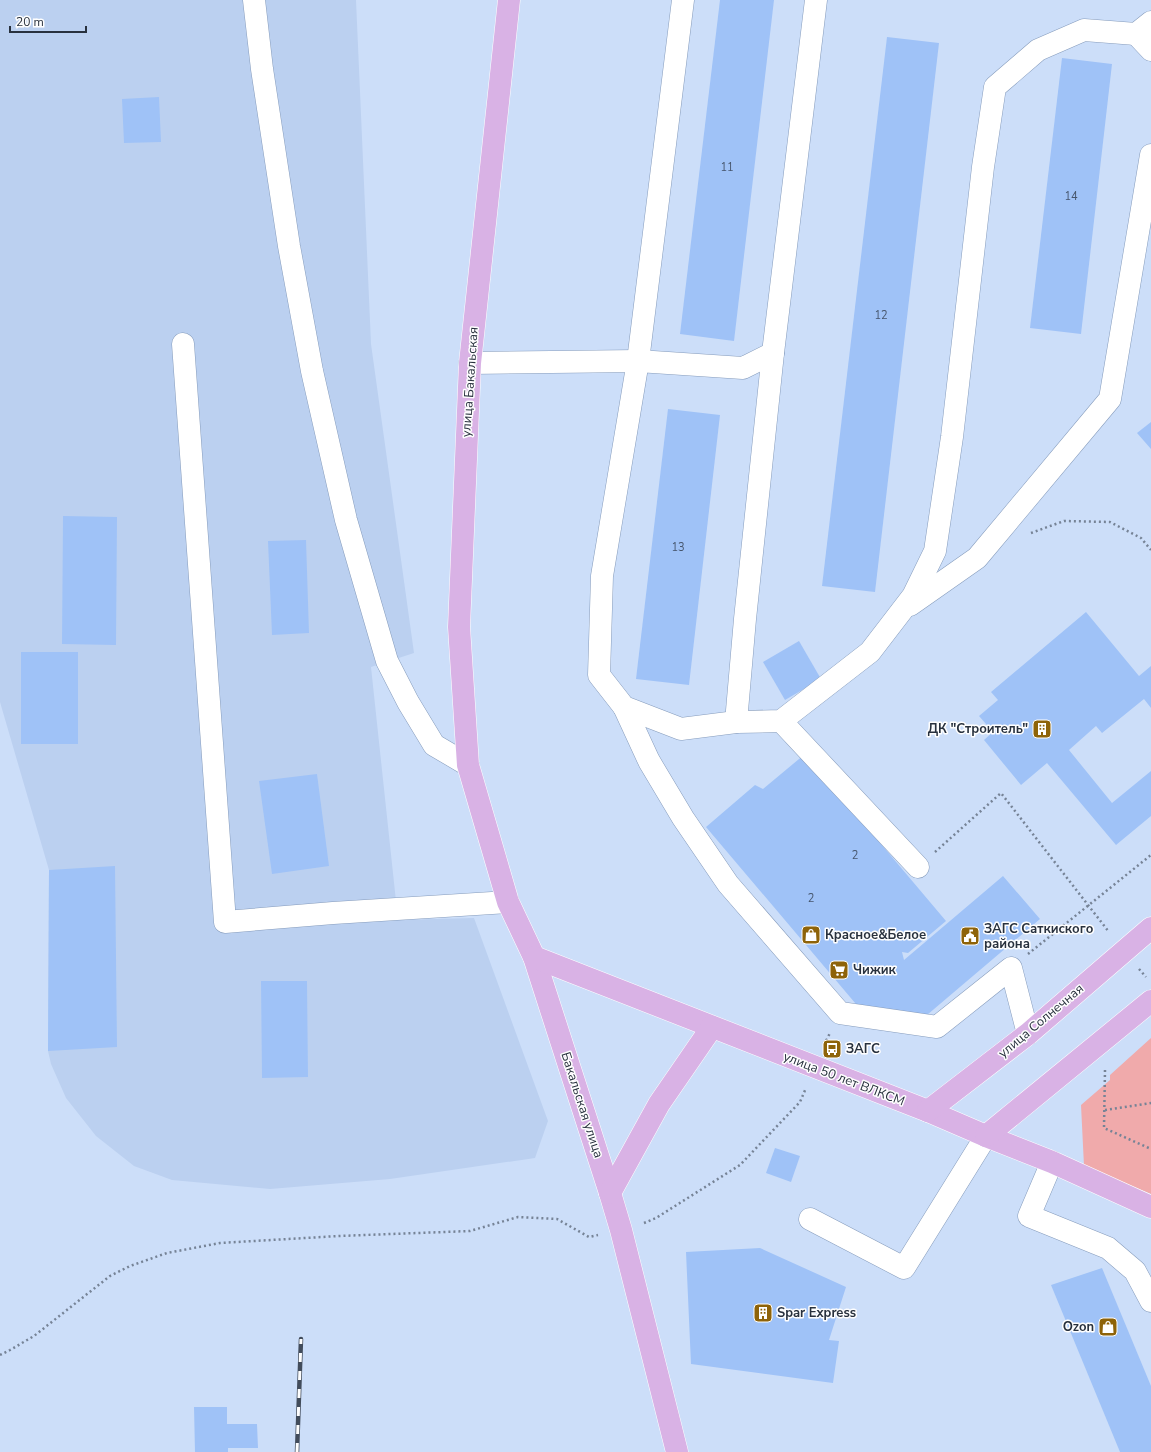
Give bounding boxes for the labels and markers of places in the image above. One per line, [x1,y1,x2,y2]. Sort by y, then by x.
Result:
building icon: ДК "Строитель" [1031,718,1053,740]
place label: ДК "Строитель" [928,720,1028,738]
place label: ЗАГС Саткиского района [984,920,1094,953]
shop icon: Красное&Белое [800,924,822,946]
public building icon: ЗАГС Саткиского района [959,925,981,947]
place label: Красное&Белое [825,926,926,944]
supermarket icon: Чижик [828,959,850,981]
place label: Чижик [853,961,897,979]
bus stop icon: ЗАГС [821,1038,843,1060]
place label: ЗАГС [846,1040,880,1058]
building icon: Spar Express [752,1302,774,1324]
place label: Spar Express [777,1304,856,1322]
shop icon: Ozon [1097,1316,1119,1338]
place label: Ozon [1063,1318,1094,1336]

